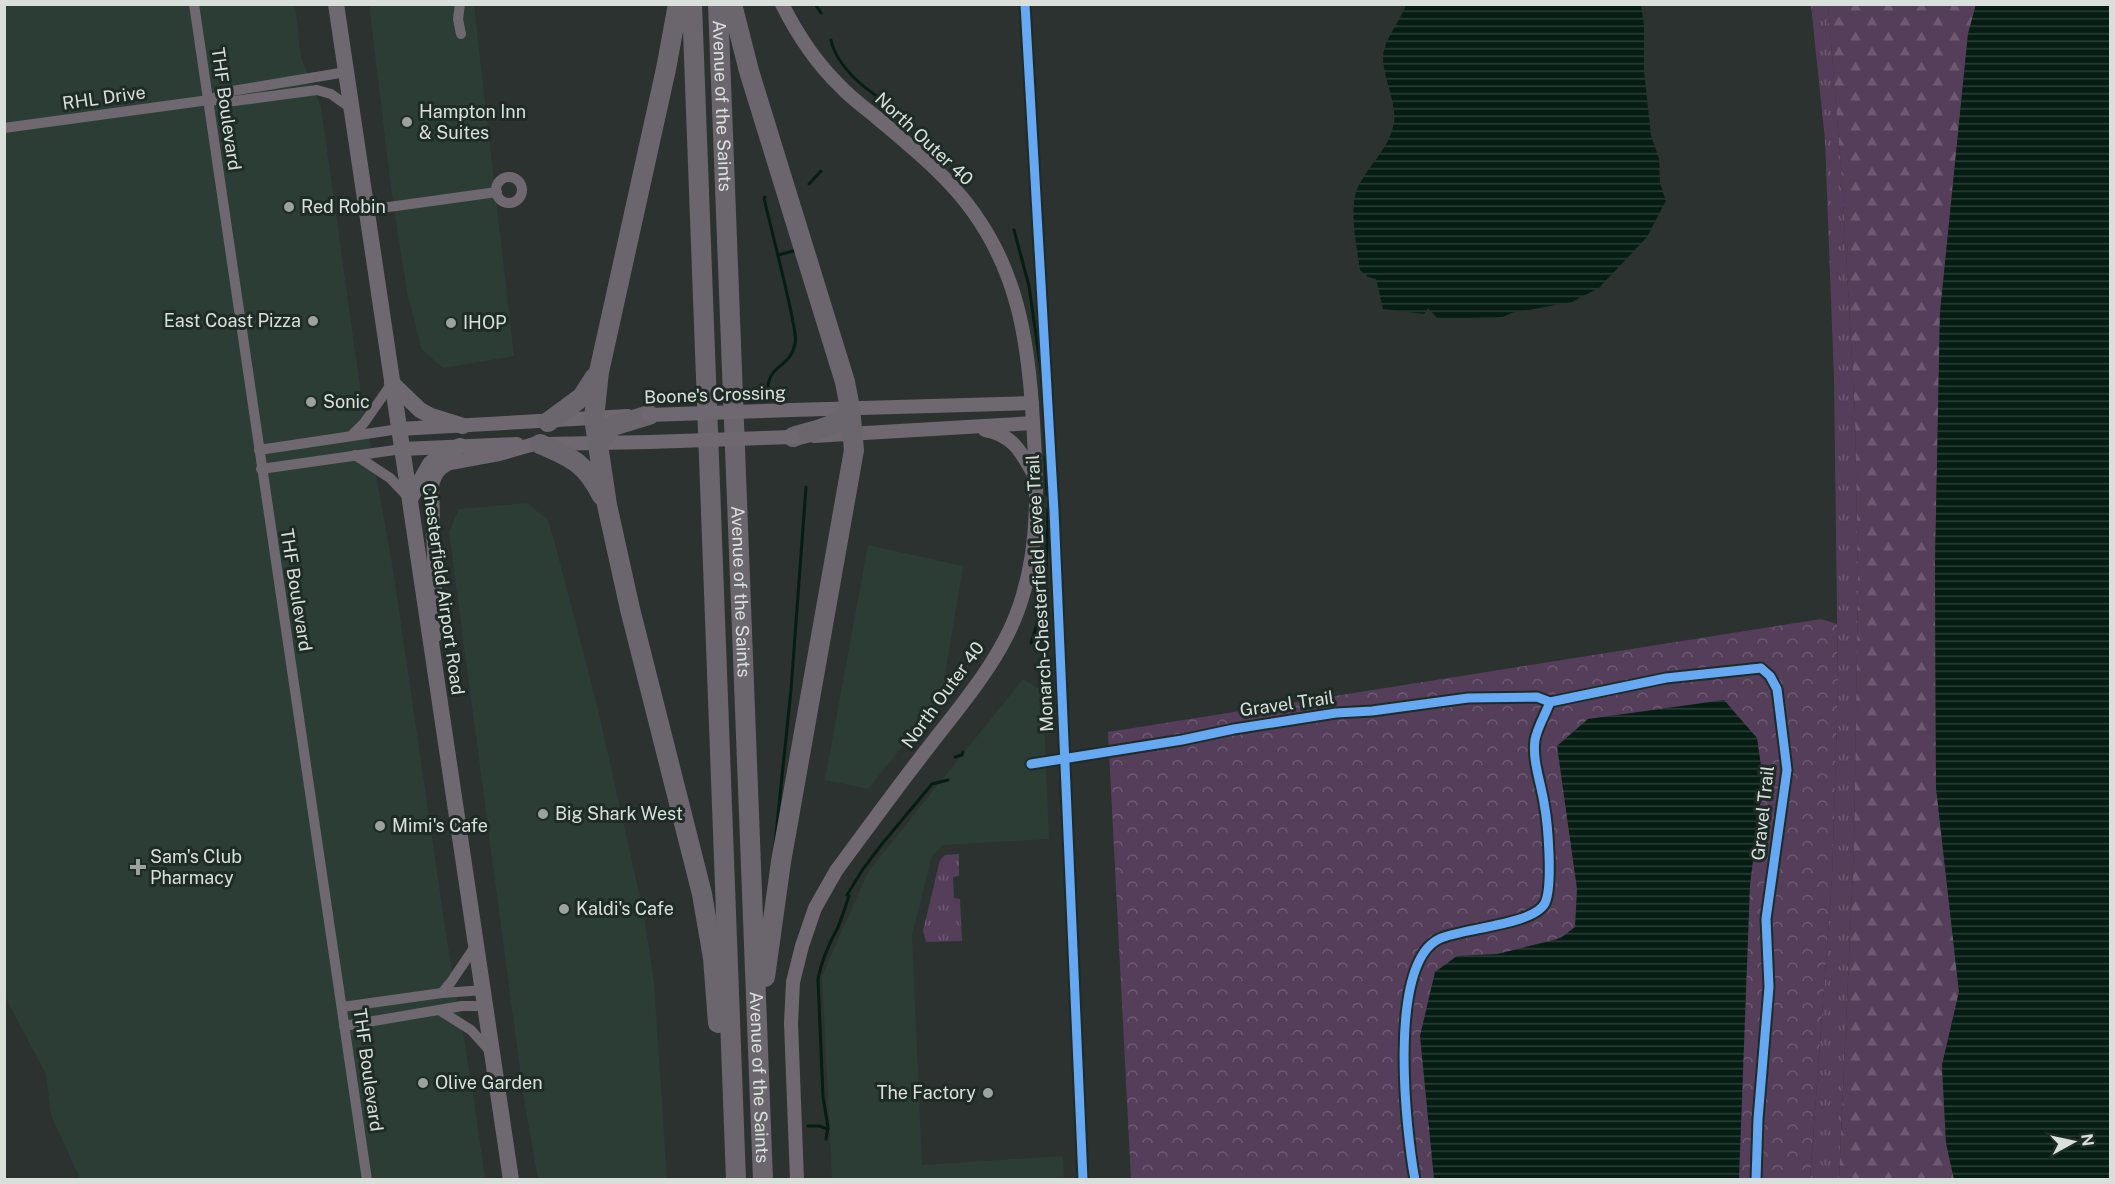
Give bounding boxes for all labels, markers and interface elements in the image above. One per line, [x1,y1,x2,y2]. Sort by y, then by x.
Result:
street label: Avenue of the Saints [709,20,736,192]
street label: THF Boulevard [207,46,246,172]
street label: RHL Drive [61,81,147,114]
street label: North Outer 40 [871,88,978,189]
place label: Hampton Inn & Suites [419,101,526,143]
marker: Hampton Inn & Suites [400,115,414,129]
place label: Red Robin [301,196,386,217]
marker: Red Robin [282,200,296,214]
place label: East Coast Pizza [164,310,301,331]
place label: IHOP [463,312,507,333]
marker: East Coast Pizza [306,314,320,328]
marker: IHOP [444,316,458,330]
street label: Boone's Crossing [644,382,786,407]
place label: Sonic [323,391,370,412]
marker: Sonic [304,395,318,409]
street label: Monarch-Chesterfield Levee Trail [1022,454,1057,732]
street label: Chesterfield Airport Road [418,482,469,696]
street label: Avenue of the Saints [727,505,755,678]
street label: THF Boulevard [276,527,317,653]
street label: North Outer 40 [897,637,988,752]
street label: Gravel Trail [1238,686,1336,721]
street label: Gravel Trail [1747,764,1778,861]
place label: Big Shark West [555,803,683,824]
marker: Big Shark West [536,807,550,821]
place label: Mimi's Cafe [392,815,488,836]
marker: Mimi's Cafe [373,819,387,833]
place label: Sam's Club Pharmacy [150,846,242,888]
marker: Sam's Club Pharmacy [131,860,145,874]
place label: Kaldi's Cafe [576,898,674,919]
marker: Kaldi's Cafe [557,902,571,916]
street label: Avenue of the Saints [746,991,773,1163]
street label: THF Boulevard [349,1007,388,1133]
place label: Olive Garden [435,1072,543,1093]
marker: Olive Garden [416,1076,430,1090]
place label: The Factory [877,1082,976,1103]
marker: The Factory [981,1086,995,1100]
north arrow [2043,1112,2103,1172]
text: N [2077,1132,2098,1148]

